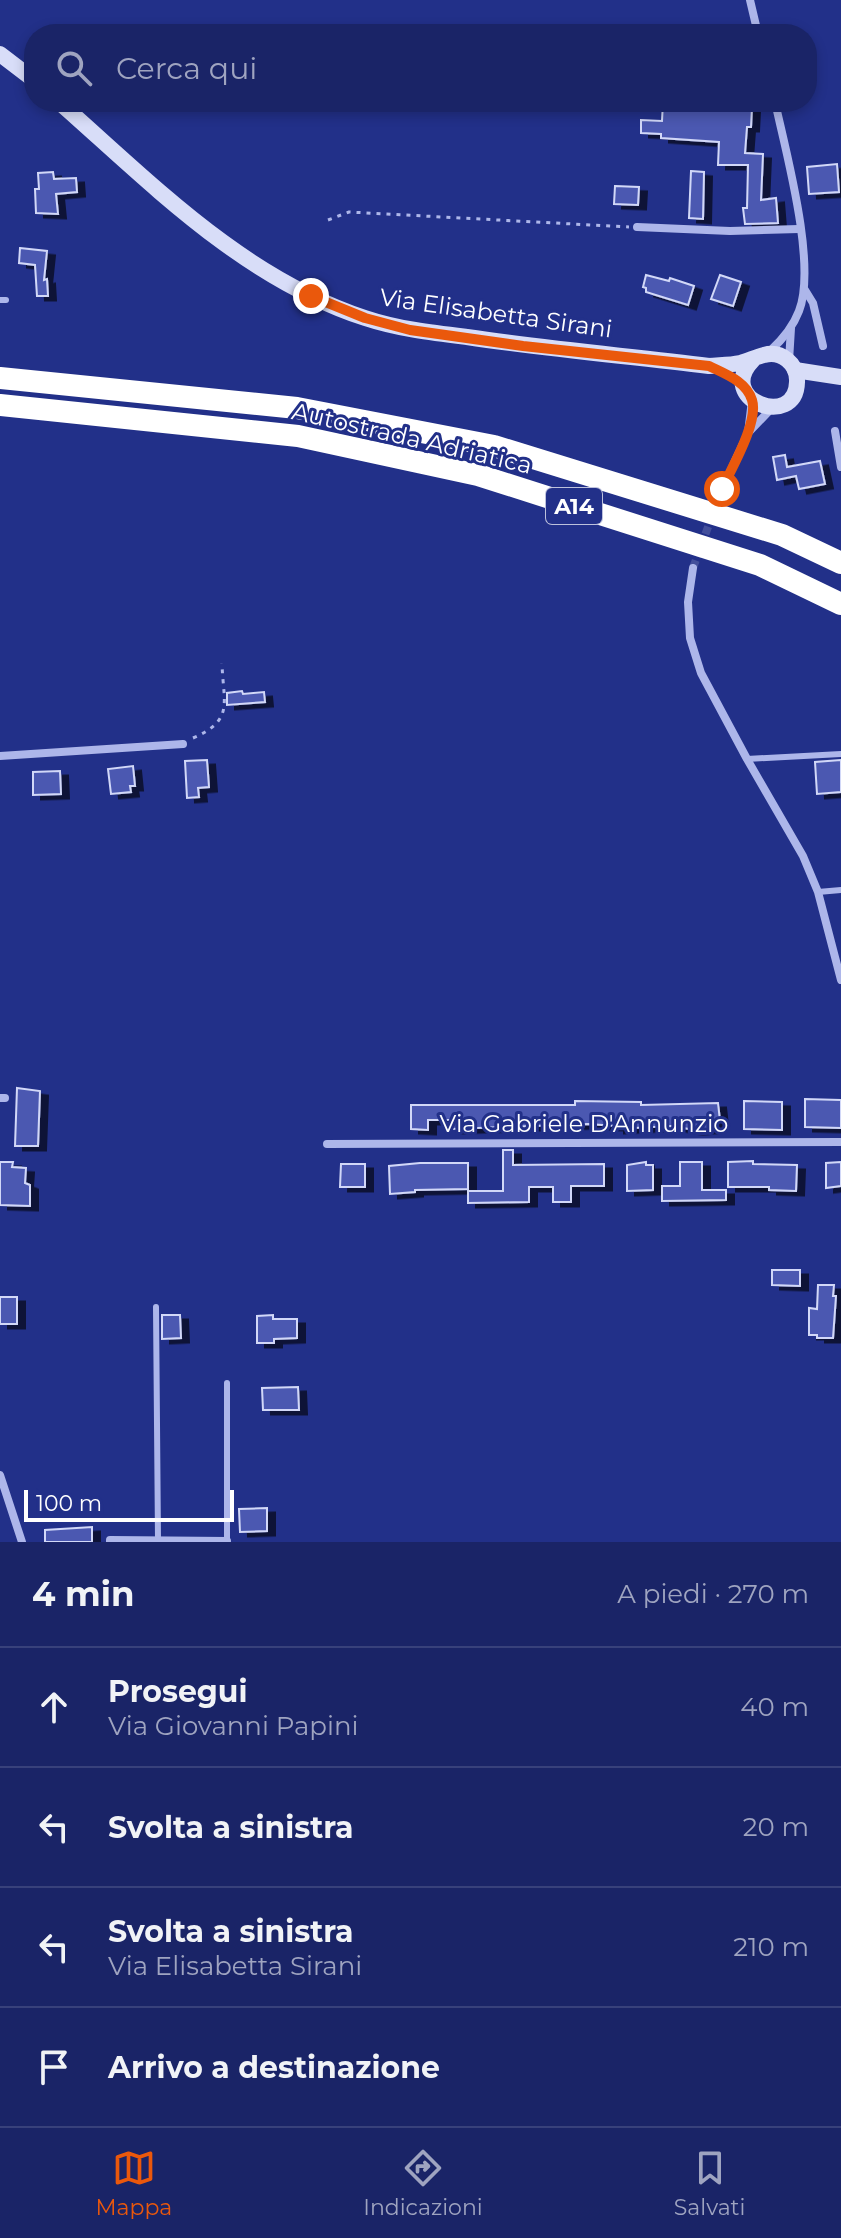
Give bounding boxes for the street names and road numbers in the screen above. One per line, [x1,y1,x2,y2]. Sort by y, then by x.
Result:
street label: Via Elisabetta Sirani [378,282,614,344]
street label: Autostrada Adriatica [289,396,535,480]
road number: A14 [546,488,602,524]
street label: Via Gabriele D'Annunzio [440,1109,728,1138]

